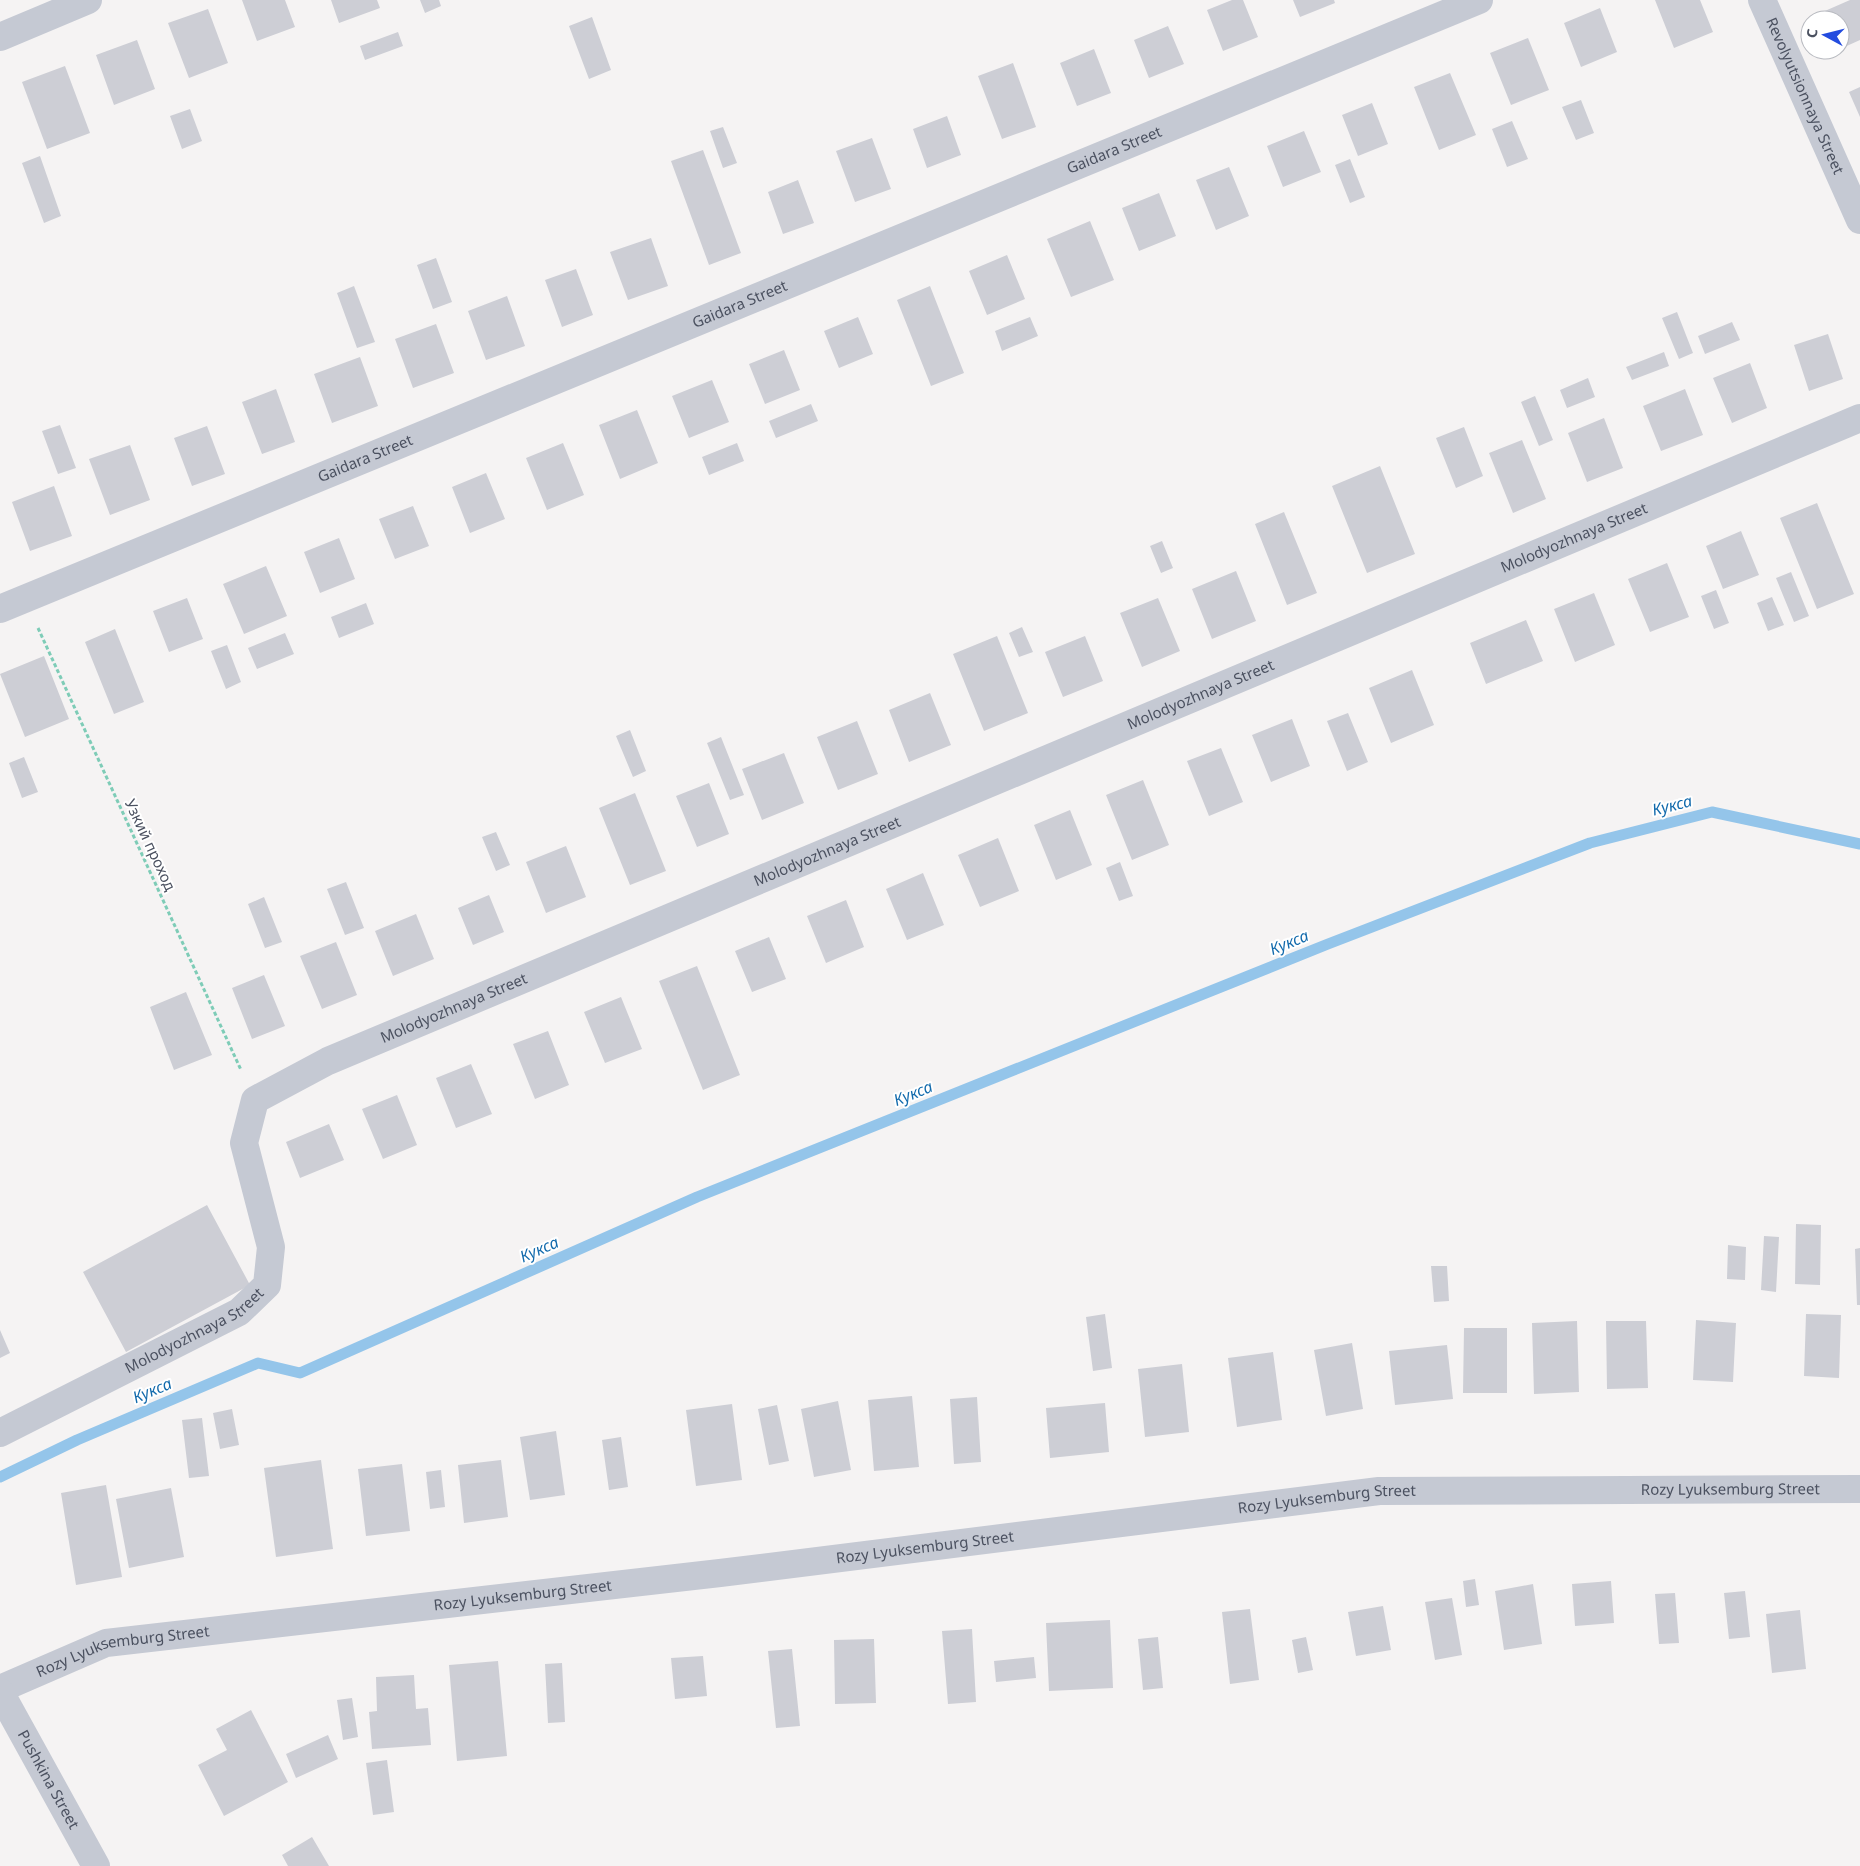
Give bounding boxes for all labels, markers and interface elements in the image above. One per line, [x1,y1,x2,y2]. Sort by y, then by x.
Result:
north arrow [1800,10,1850,60]
street label: Revolyutsionnaya Street [1762,14,1849,178]
text: С [1802,28,1822,39]
street label: Gaidara Street [1063,121,1165,178]
street label: Gaidara Street [689,275,790,332]
street label: Gaidara Street [314,429,416,486]
street label: Molodyozhnaya Street [1497,497,1651,577]
street label: Molodyozhnaya Street [1124,654,1277,733]
water label: Кукса [1650,789,1694,821]
street label: Узкий проход [121,796,181,894]
street label: Molodyozhnaya Street [750,811,904,890]
water label: Кукса [1266,924,1312,960]
street label: Molodyozhnaya Street [377,967,530,1047]
water label: Кукса [890,1075,936,1111]
water label: Кукса [516,1231,562,1267]
street label: Molodyozhnaya Street [121,1282,268,1377]
water label: Кукса [129,1372,175,1408]
street label: Rozy Lyuksemburg Street [1641,1478,1821,1499]
street label: Rozy Lyuksemburg Street [1237,1480,1417,1517]
street label: Rozy Lyuksemburg Street [835,1525,1015,1567]
street label: Rozy Lyuksemburg Street [433,1574,613,1615]
street label: Rozy Lyuksemburg Street [33,1620,211,1681]
street label: Pushkina Street [14,1726,85,1833]

